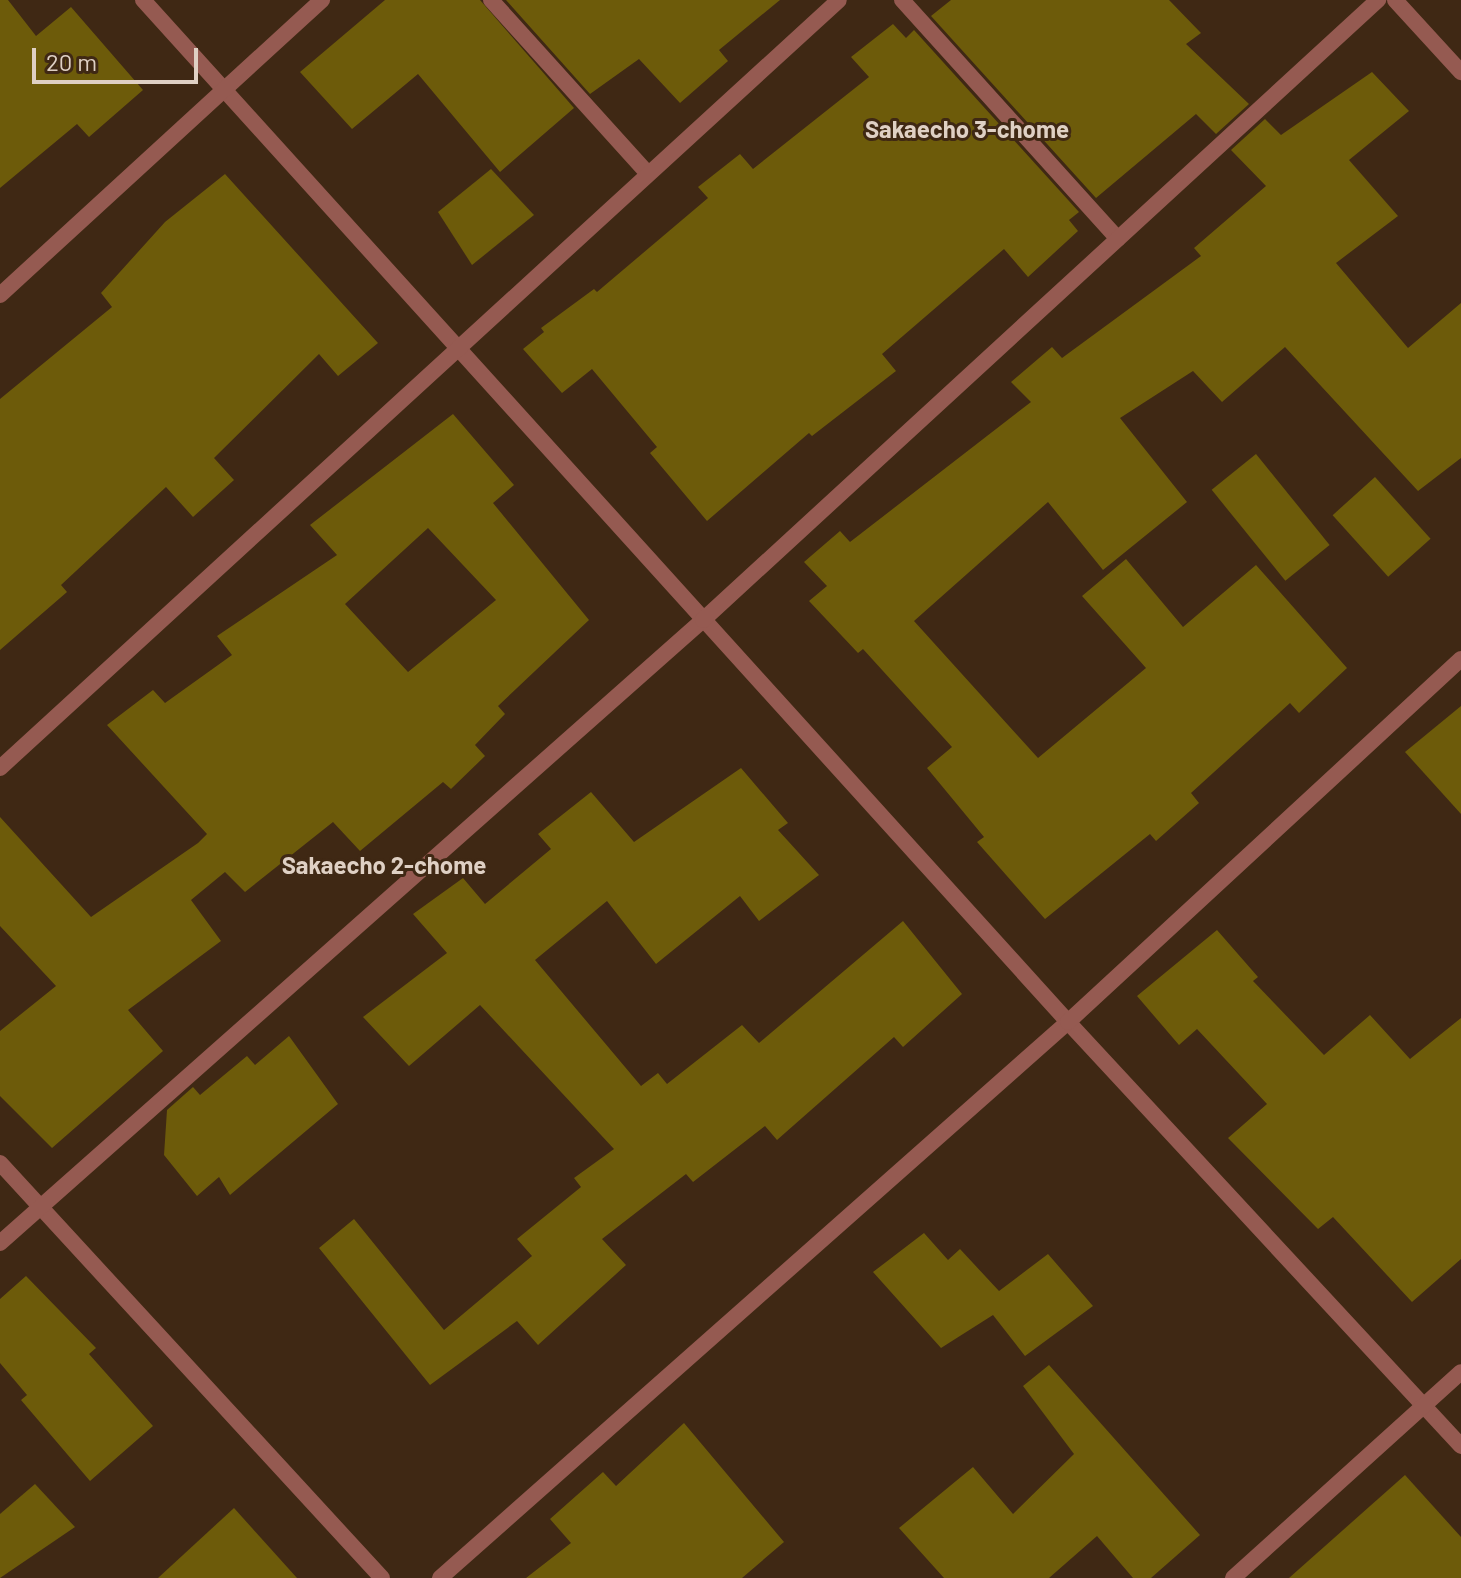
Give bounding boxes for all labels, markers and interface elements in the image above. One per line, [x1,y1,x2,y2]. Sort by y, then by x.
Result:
scale bar [36,32,202,82]
text: 20 m [46,47,97,76]
district label: Sakaecho 3-chome [865,115,1069,143]
district label: Sakaecho 2-chome [282,851,486,879]

